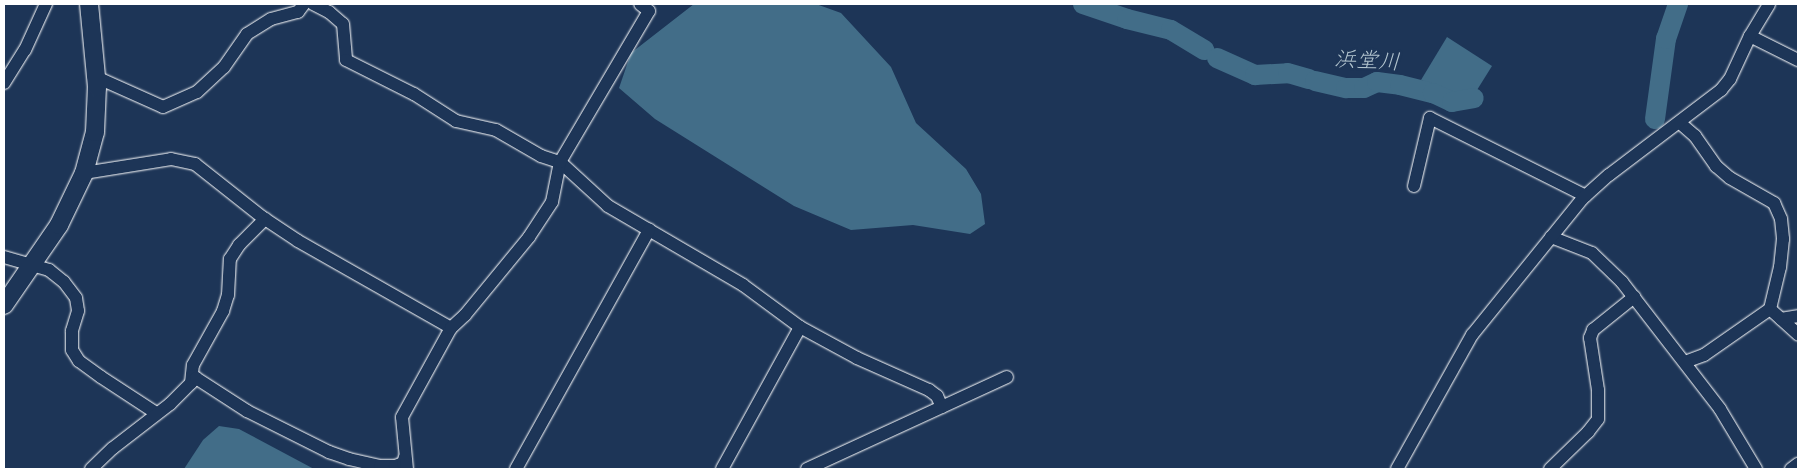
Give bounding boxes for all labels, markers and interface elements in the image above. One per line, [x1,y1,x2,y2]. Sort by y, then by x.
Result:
water label: 浜堂川 [1333,46,1401,76]

